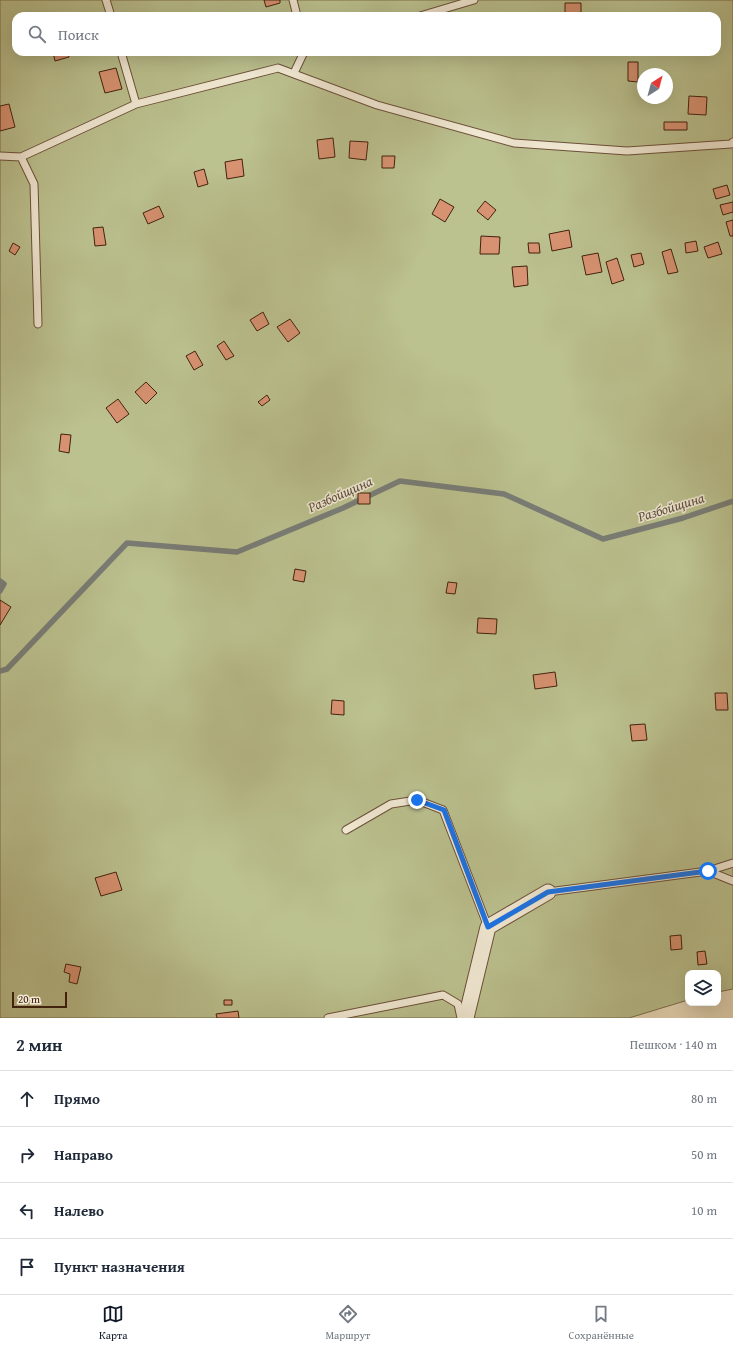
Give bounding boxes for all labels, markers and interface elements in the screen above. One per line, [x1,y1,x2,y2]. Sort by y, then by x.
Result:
search box [12,12,721,56]
icon: search [26,23,48,45]
text: Поиск [58,24,99,45]
north arrow [637,68,673,104]
water label: Разбойщина [304,471,376,517]
water label: Разбойщина [634,487,707,527]
route end [408,791,426,809]
route start [699,862,717,880]
map controls [685,970,721,1006]
button: layers [685,970,721,1006]
scale bar [12,990,67,1009]
text: 20 m [18,991,40,1007]
text: 2 мин [16,1032,62,1057]
text: Пешком · 140 m [630,1035,717,1054]
icon: ahead [16,1088,38,1110]
text: Прямо [54,1088,100,1109]
text: 80 m [691,1089,717,1108]
icon: right [16,1144,38,1166]
text: Направо [54,1144,113,1165]
text: 50 m [691,1145,717,1164]
icon: left [16,1200,38,1222]
text: Налево [54,1200,104,1221]
text: 10 m [691,1201,717,1220]
icon: arrive [16,1256,38,1278]
text: Пункт назначения [54,1256,185,1277]
tab: Карта [99,1303,127,1343]
tab: Маршрут [325,1303,370,1343]
tab: Сохранённые [568,1303,634,1343]

